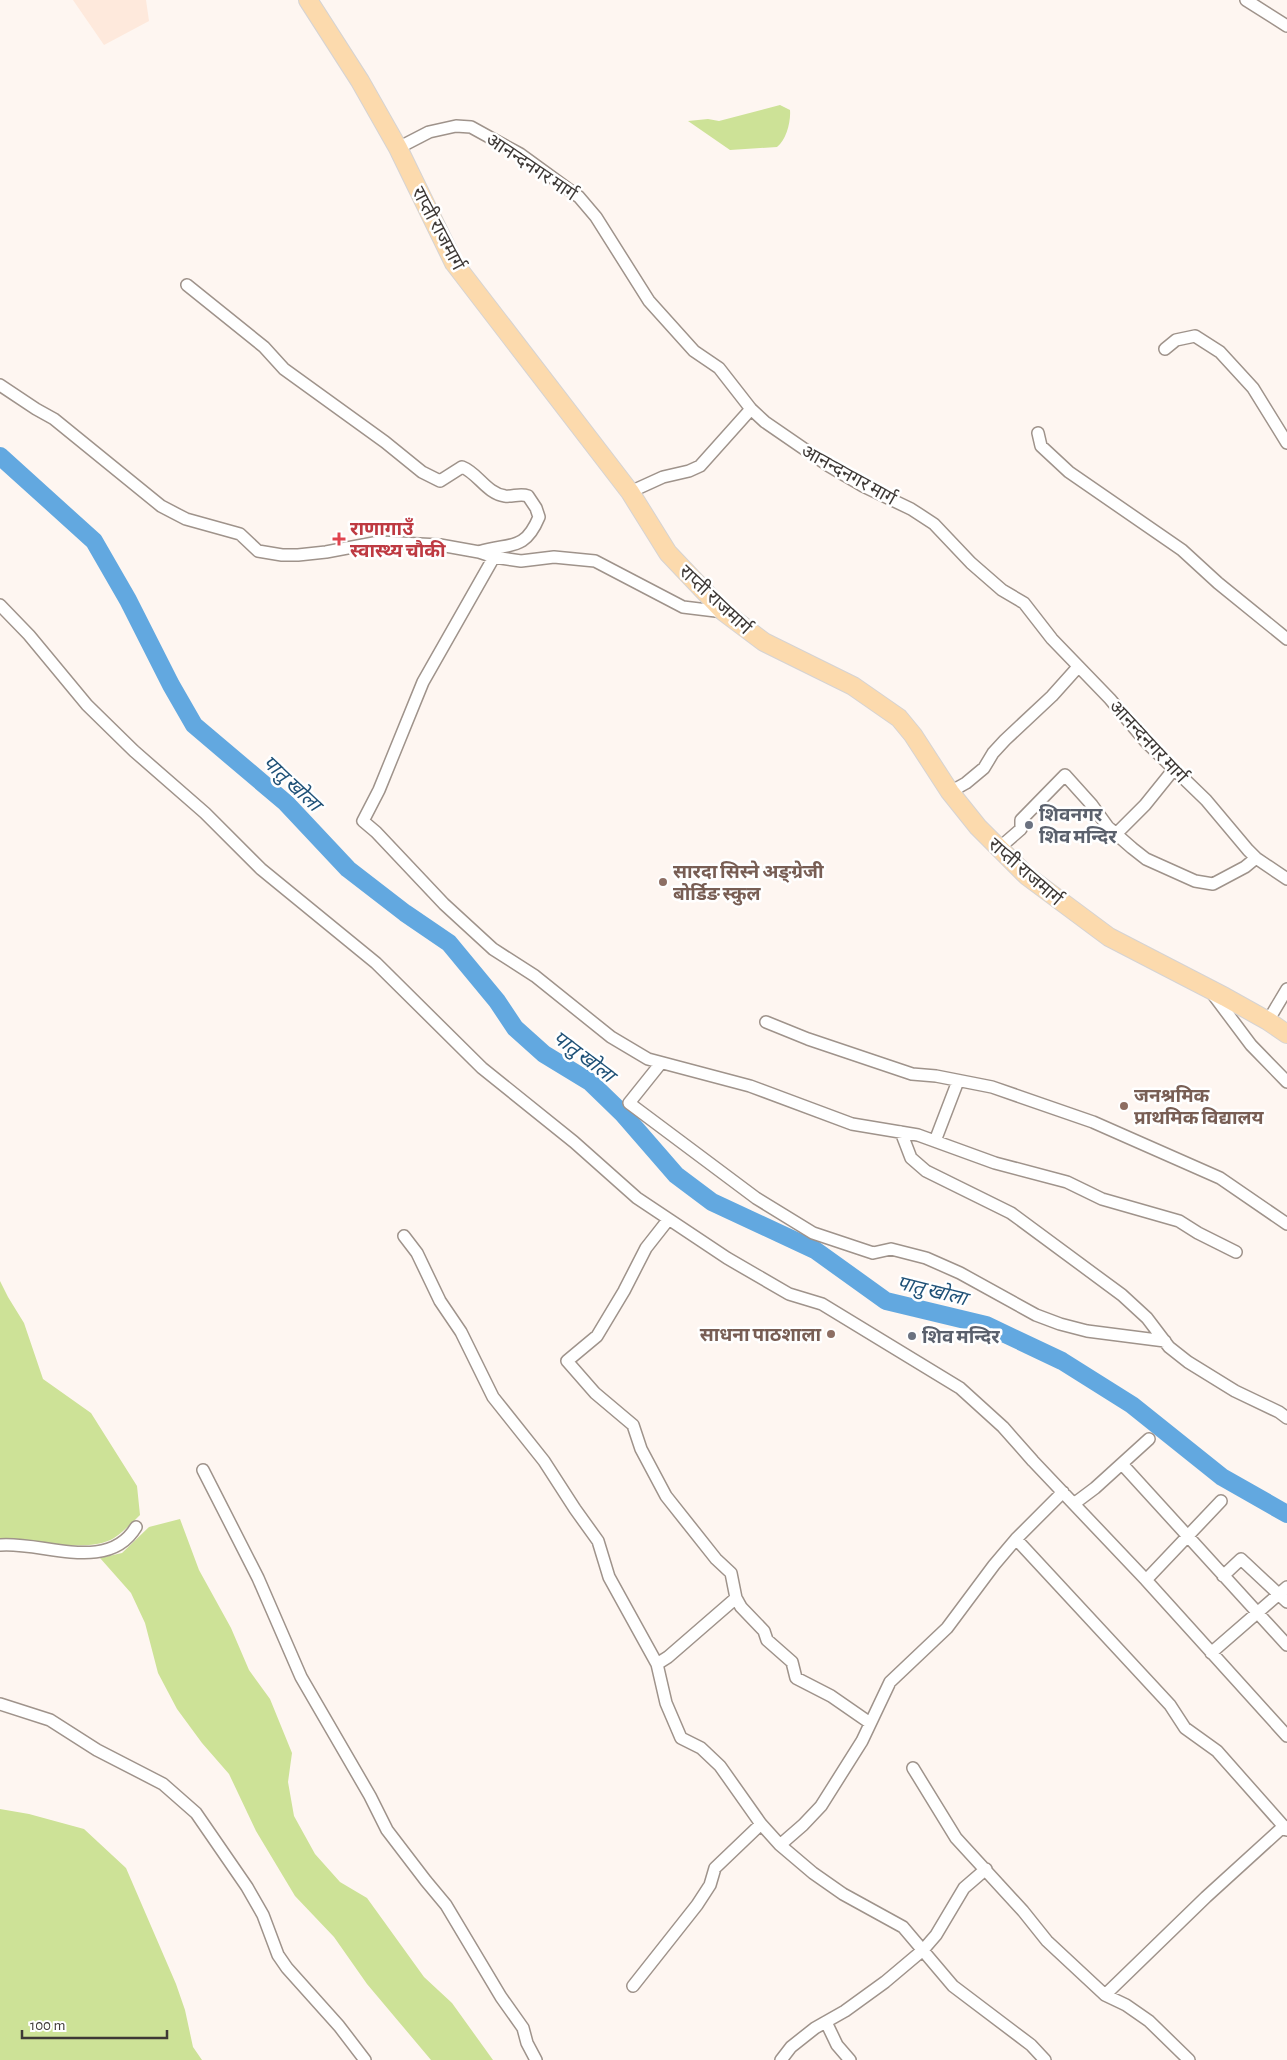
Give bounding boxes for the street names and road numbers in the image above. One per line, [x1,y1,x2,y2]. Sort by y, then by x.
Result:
street label: आनन्दनगर मार्ग [482,128,583,205]
street label: राप्ती राजमार्ग [408,183,471,274]
street label: आनन्दनगर मार्ग [798,439,901,510]
street label: राप्ती राजमार्ग [675,560,758,639]
street label: आनन्दनगर मार्ग [1105,695,1194,788]
street label: राप्ती राजमार्ग [984,833,1068,910]

